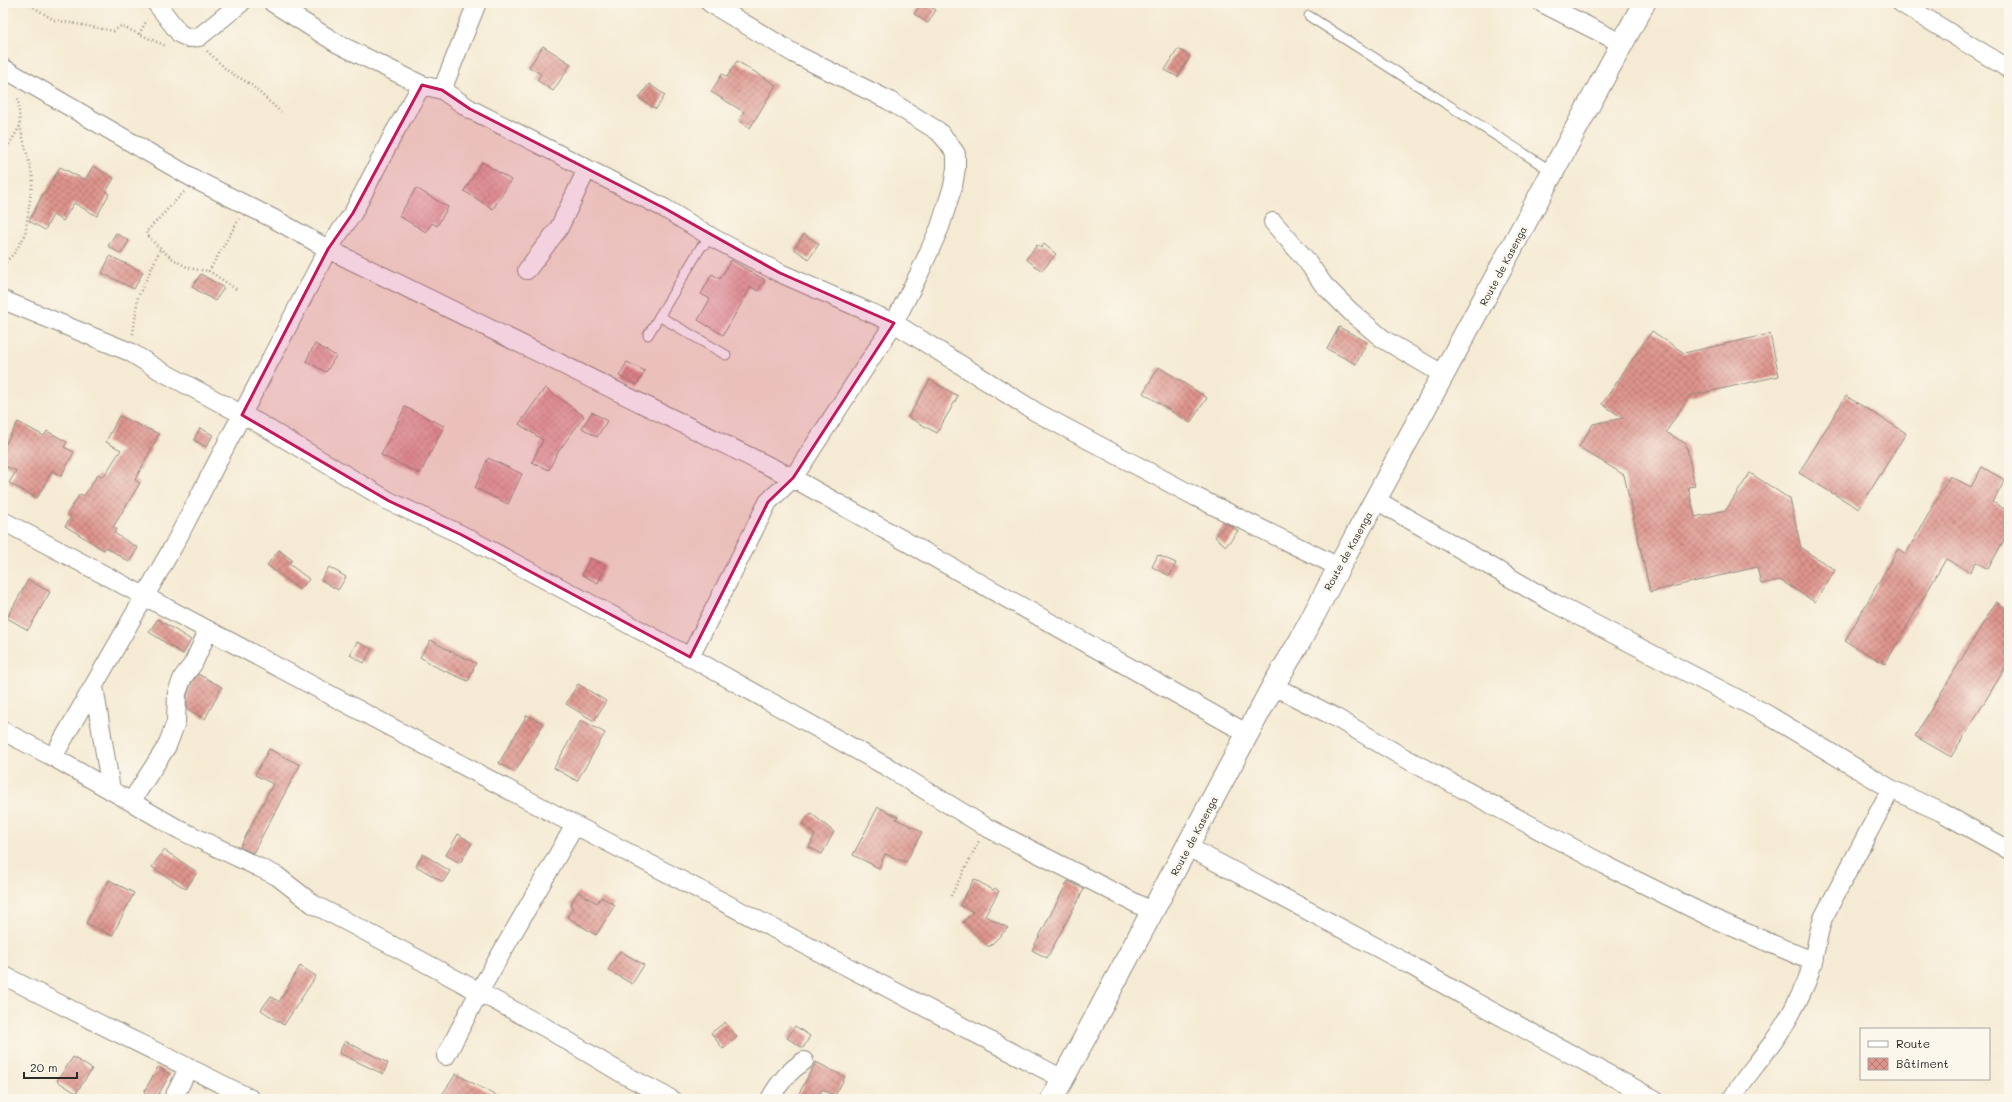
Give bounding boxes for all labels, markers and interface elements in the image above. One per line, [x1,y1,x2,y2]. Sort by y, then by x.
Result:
street label: Route de Kasenga [1476,224,1530,308]
street label: Route de Kasenga [1320,509,1376,593]
street label: Route de Kasenga [1167,794,1221,878]
legend [1860,1028,1990,1080]
text: Route [1896,1035,1930,1051]
scale bar [24,1054,77,1080]
text: Bâtiment [1896,1055,1949,1071]
text: 20 m [30,1059,58,1075]

